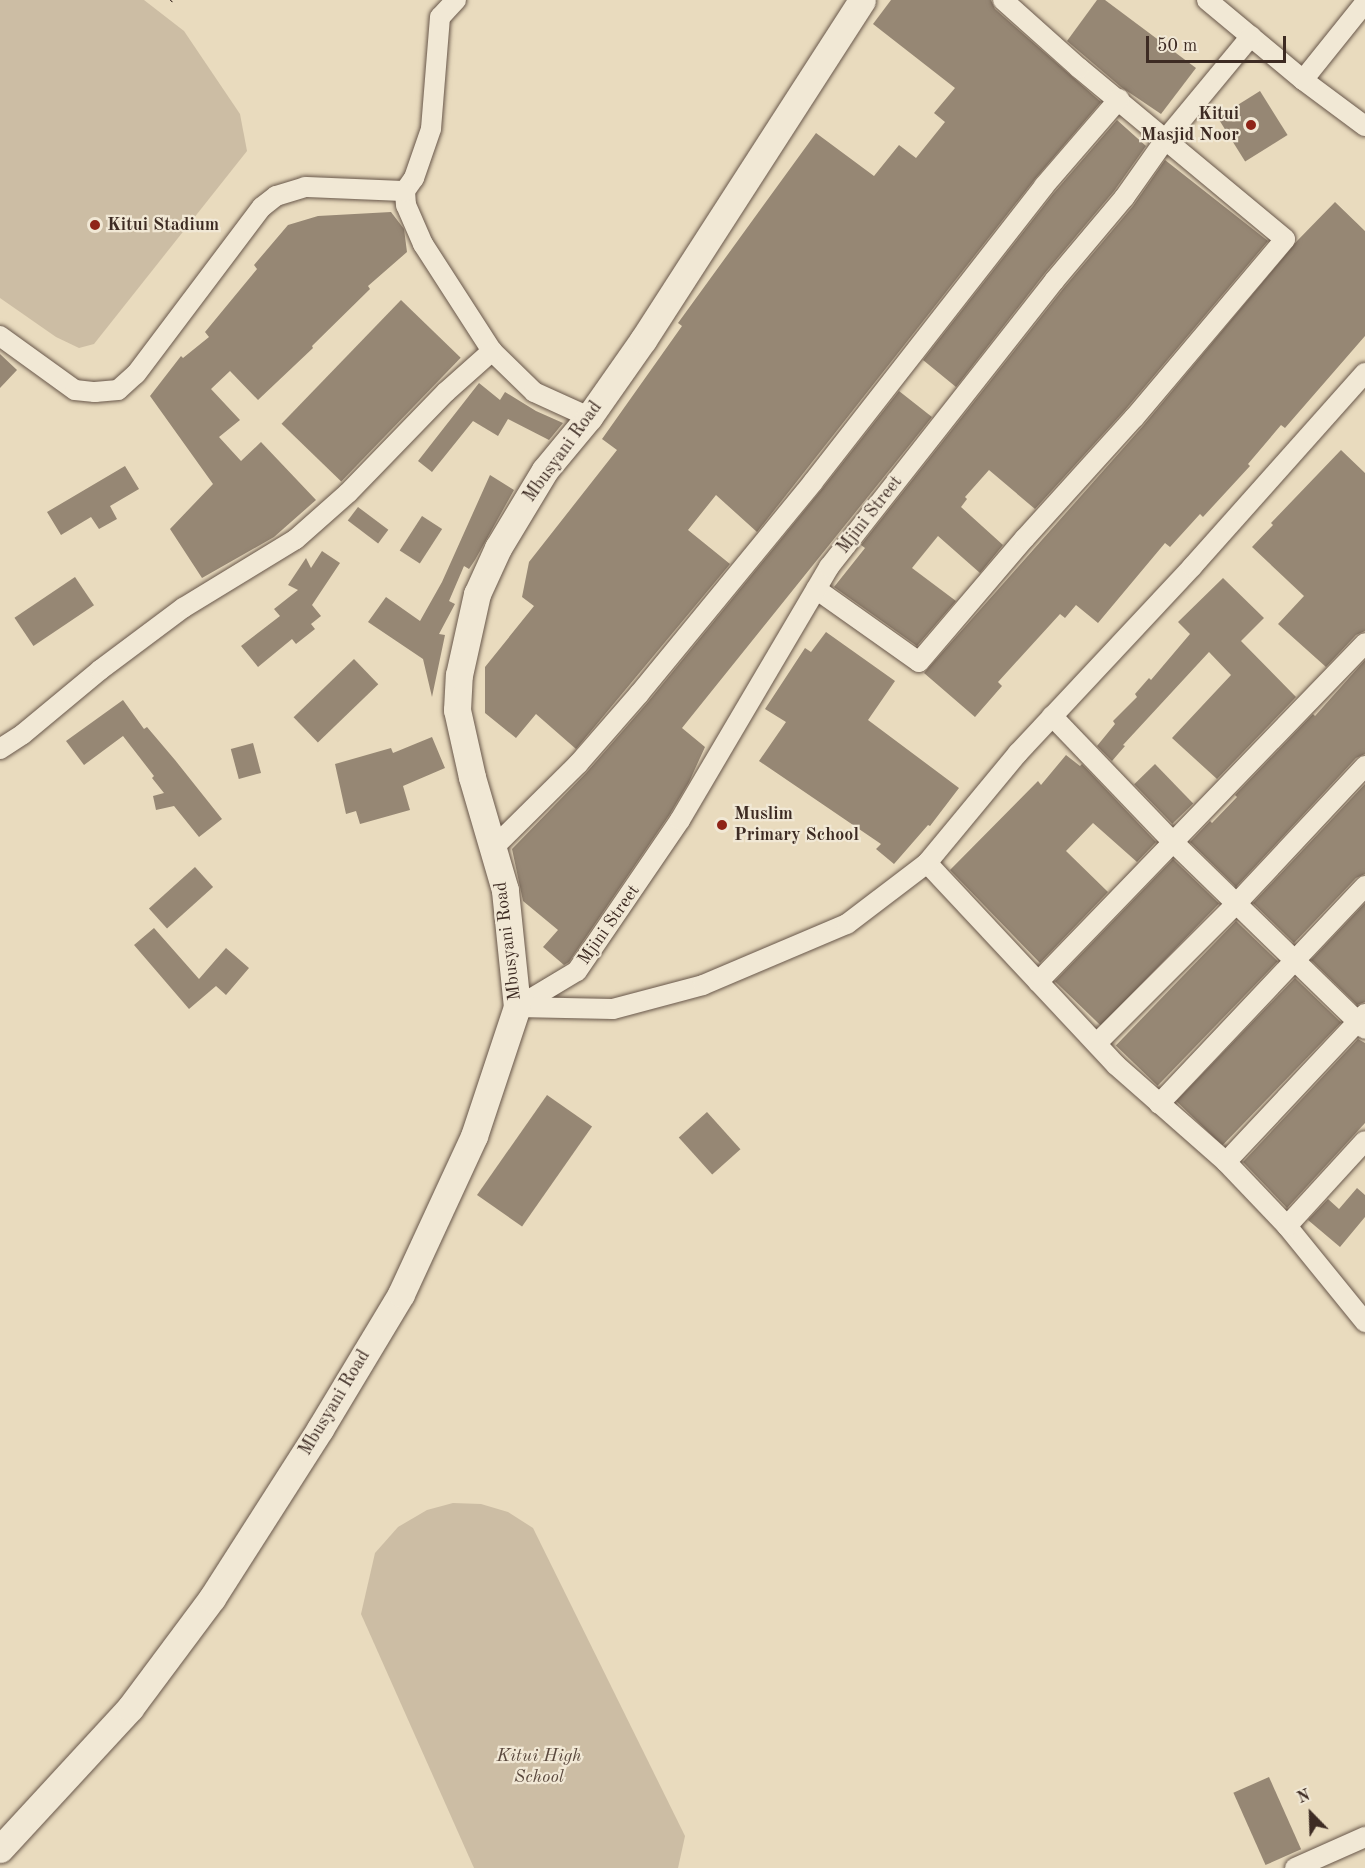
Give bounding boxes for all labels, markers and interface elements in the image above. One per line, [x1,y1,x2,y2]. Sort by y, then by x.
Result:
scale bar [1149,24,1288,62]
text: 50 m [1157,37,1197,55]
place label: Kitui Masjid Noor [1141,104,1239,146]
marker: Kitui Masjid Noor [1244,118,1258,132]
place label: Kitui Stadium [107,214,219,236]
marker: Kitui Stadium [88,218,102,232]
street label: Mbusyani Road [519,397,607,507]
street label: Mjini Street [833,472,907,558]
place label: Muslim Primary School [734,804,859,846]
marker: Muslim Primary School [715,818,729,832]
street label: Mbusyani Road [490,880,526,1002]
street label: Mjini Street [573,881,645,969]
street label: Mbusyani Road [295,1346,375,1460]
park label: Kitui High School [497,1746,581,1788]
north arrow [1281,1784,1341,1844]
text: N [1295,1788,1313,1807]

